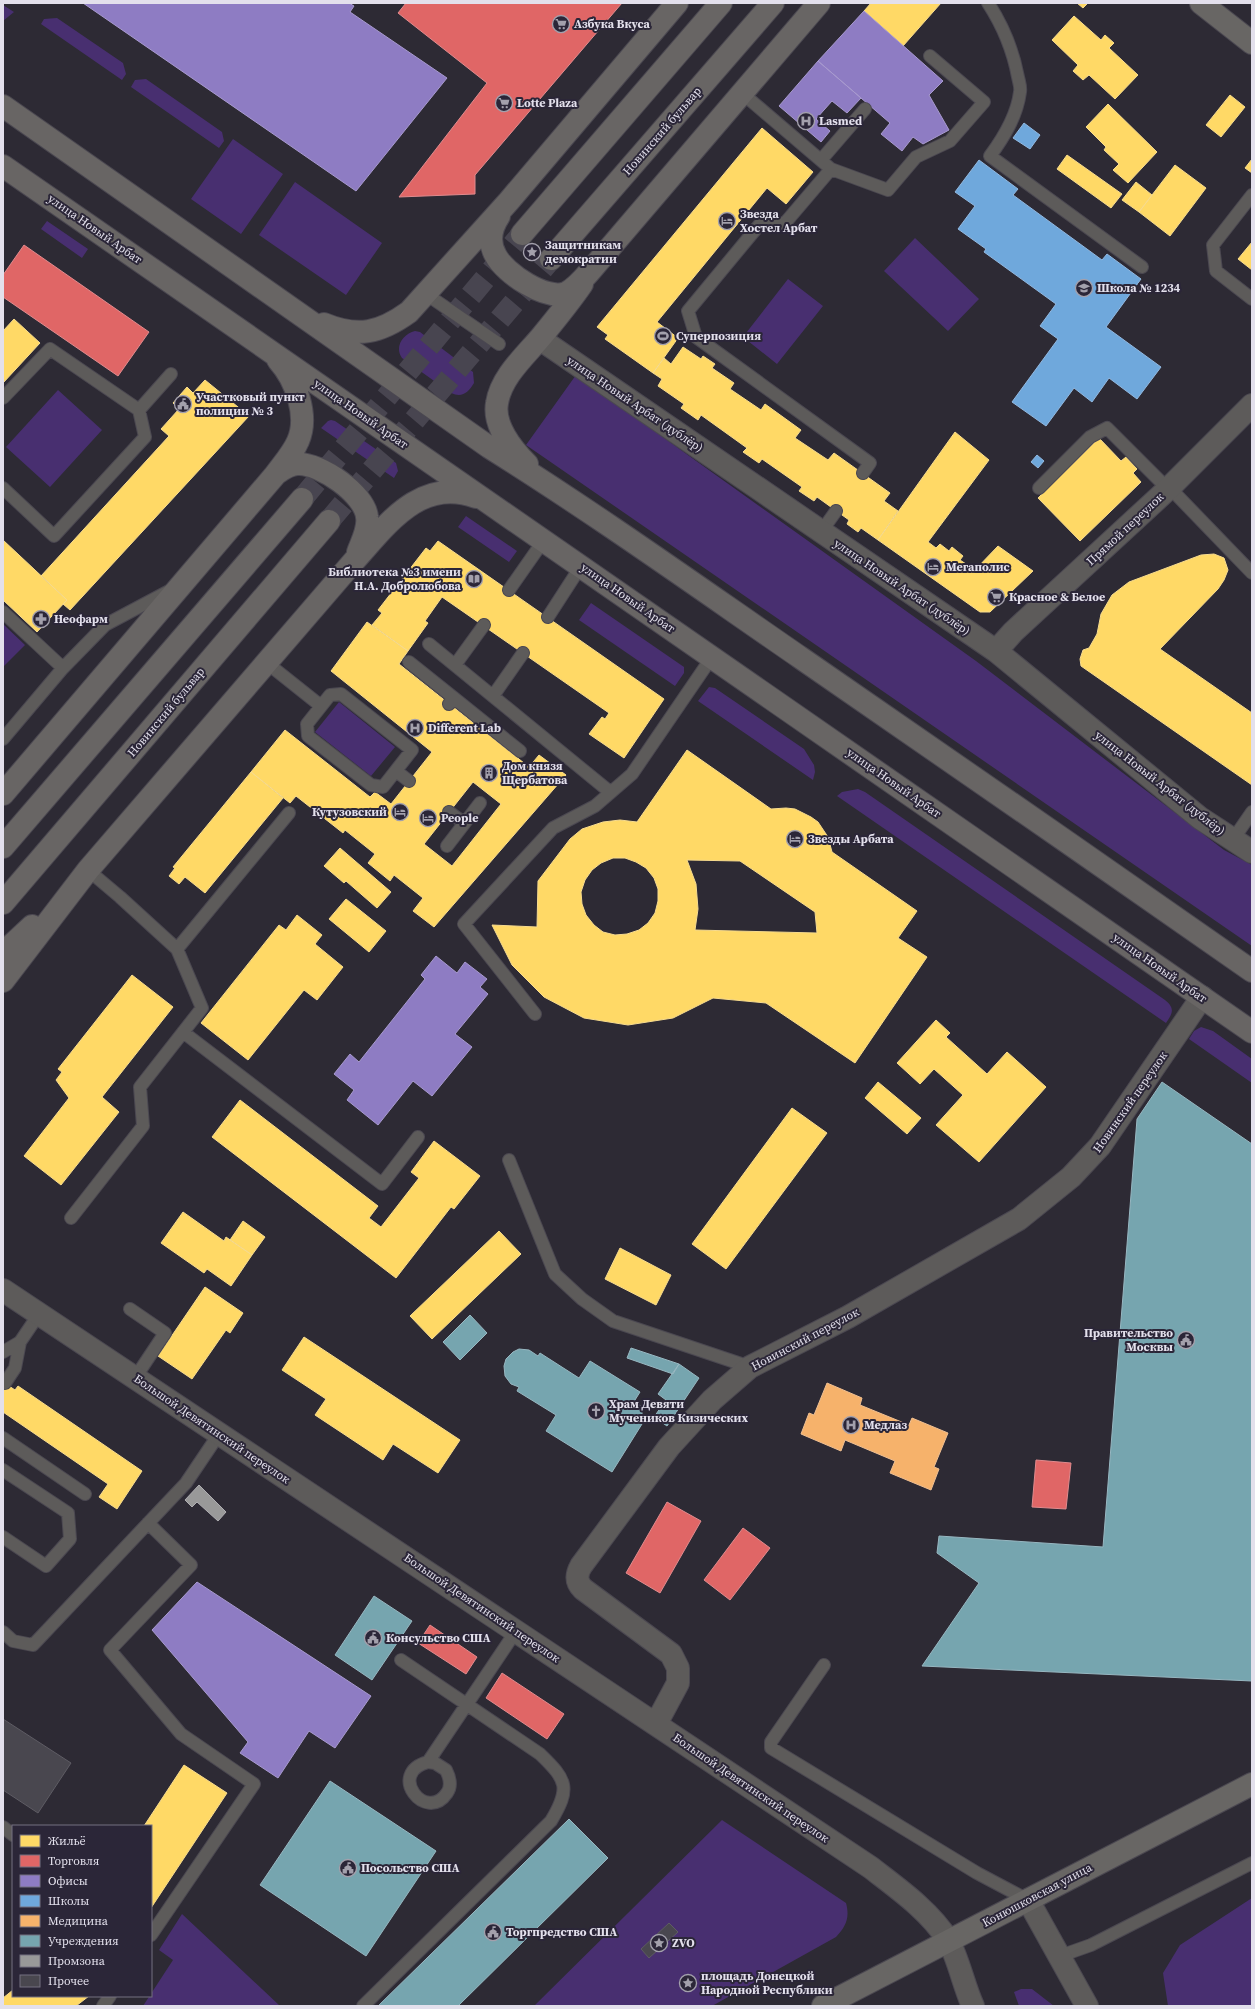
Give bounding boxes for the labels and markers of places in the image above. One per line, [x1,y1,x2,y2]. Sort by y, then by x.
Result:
supermarket icon: Азбука Вкуса [551,14,571,34]
place label: Азбука Вкуса [574,16,651,32]
supermarket icon: Lotte Plaza [494,93,514,113]
place label: Lotte Plaza [517,95,578,111]
hospital icon: Lasmed [796,111,816,131]
place label: Lasmed [819,113,862,129]
place label: Звезда Хостел Арбат [740,206,818,236]
hotel icon: Звезда Хостел Арбат [717,211,737,231]
place label: Защитникам демократии [545,237,621,267]
place icon: Защитникам демократии [522,242,542,262]
school or university icon: Школа № 1234 [1074,278,1094,298]
place label: Школа № 1234 [1097,280,1181,296]
sports icon: Суперпозиция [653,326,673,346]
place label: Суперпозиция [676,328,761,344]
place label: Участковый пункт полиции № 3 [196,389,305,419]
public building icon: Участковый пункт полиции № 3 [173,394,193,414]
hotel icon: Мегаполис [923,557,943,577]
place label: Мегаполис [946,559,1010,575]
place label: Библиотека №3 имени Н.А. Добролюбова [328,564,462,594]
library icon: Библиотека №3 имени Н.А. Добролюбова [464,569,484,589]
supermarket icon: Красное & Белое [986,587,1006,607]
place label: Красное & Белое [1009,589,1105,605]
pharmacy icon: Неофарм [31,609,51,629]
place label: Неофарм [54,611,108,627]
hospital icon: Different Lab [405,718,425,738]
place label: Different Lab [428,720,501,736]
place label: Дом князя Щербатова [502,758,568,788]
building icon: Дом князя Щербатова [479,763,499,783]
hotel icon: Кутузовский [390,802,410,822]
place label: Кутузовский [312,804,387,820]
hotel icon: People [418,808,438,828]
place label: People [441,810,478,826]
hotel icon: Звезды Арбата [785,829,805,849]
place label: Звезды Арбата [808,831,894,847]
place label: Правительство Москвы [1084,1325,1173,1355]
public building icon: Правительство Москвы [1176,1330,1196,1350]
place label: Храм Девяти Мучеников Кизических [609,1396,748,1426]
church icon: Храм Девяти Мучеников Кизических [586,1401,606,1421]
hospital icon: Медлаз [841,1415,861,1435]
place label: Медлаз [864,1417,907,1433]
public building icon: Консульство США [363,1628,383,1648]
place label: Консульство США [386,1630,491,1646]
public building icon: Посольство США [338,1858,358,1878]
place label: Посольство США [361,1860,460,1876]
public building icon: Торгпредство США [483,1922,503,1942]
place label: Торгпредство США [506,1924,617,1940]
place icon: ZVO [649,1933,669,1953]
place label: ZVO [672,1935,695,1951]
place label: площадь Донецкой Народной Республики [701,1968,833,1998]
place icon: площадь Донецкой Народной Республики [678,1973,698,1993]

